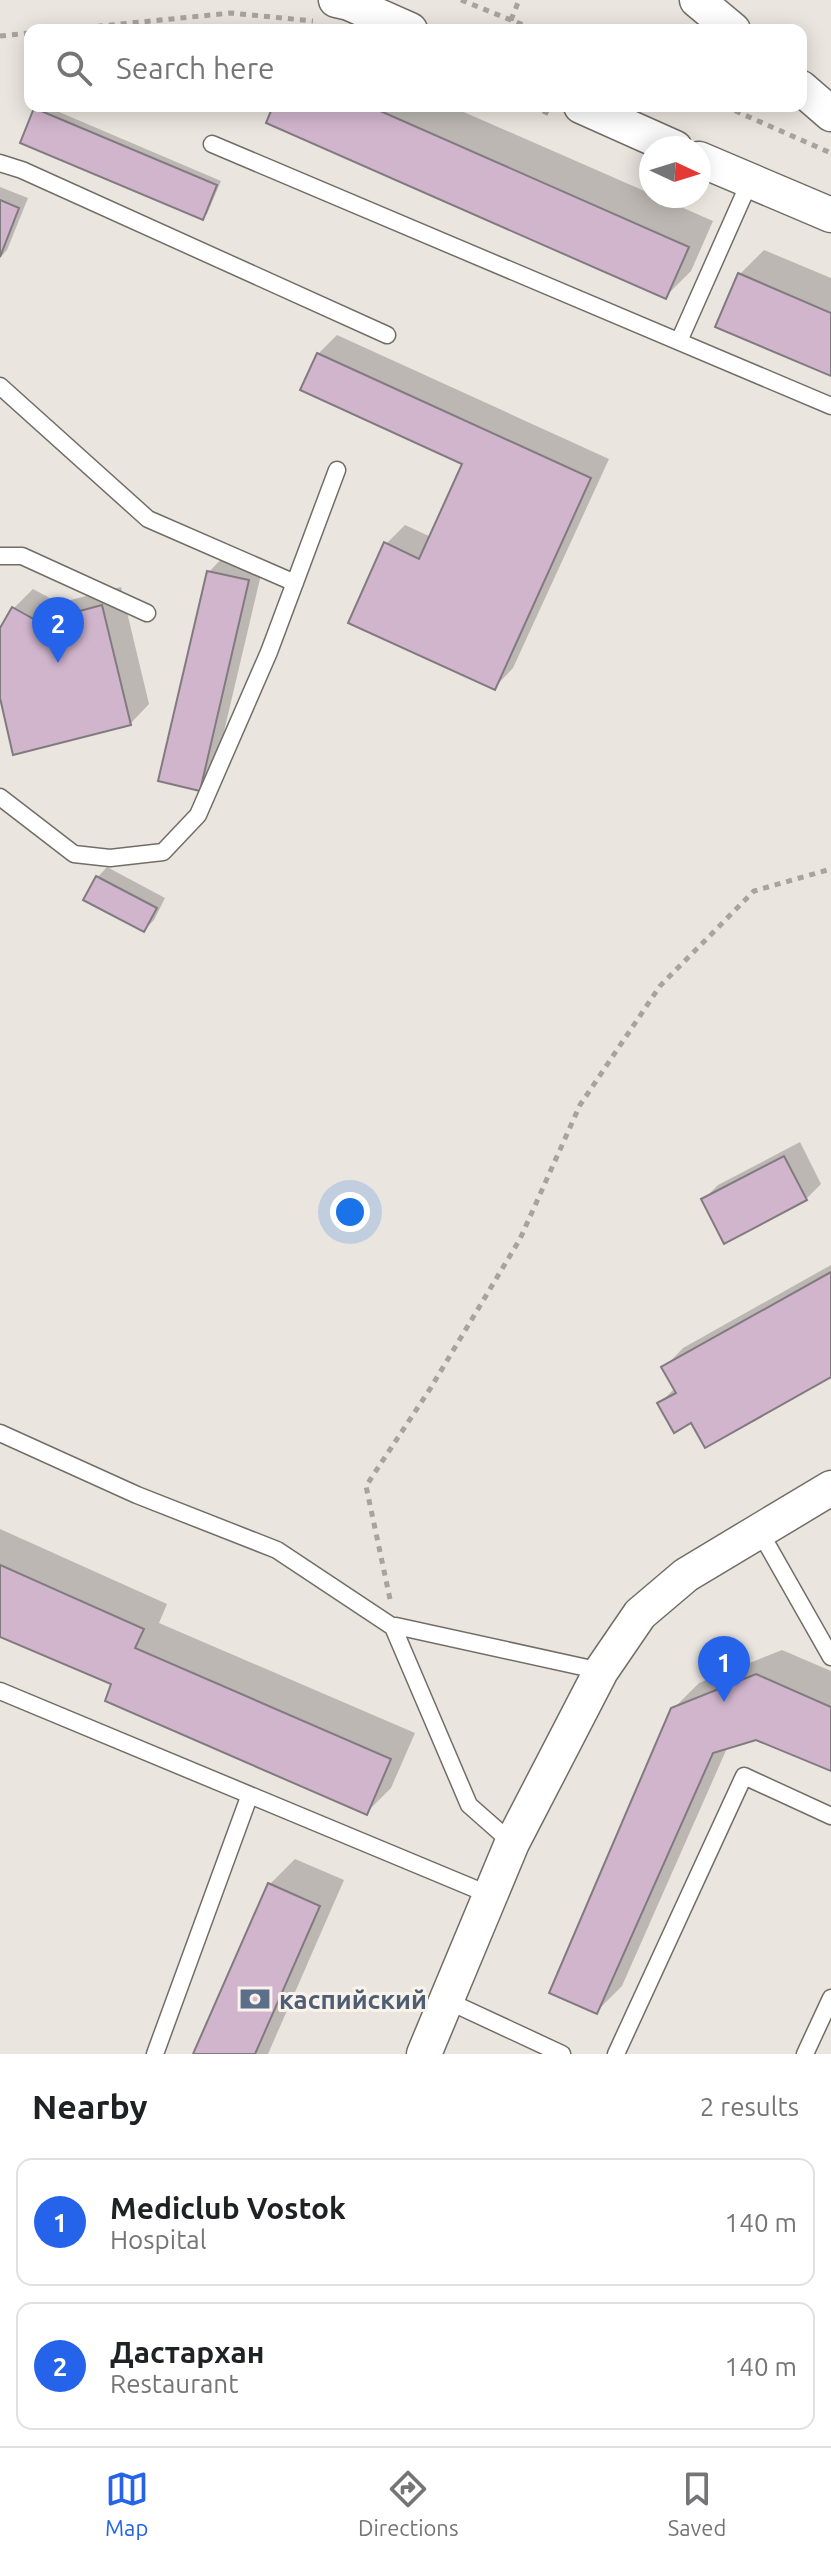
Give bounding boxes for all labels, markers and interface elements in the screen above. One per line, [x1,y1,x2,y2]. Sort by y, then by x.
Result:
search box [24,24,807,112]
icon: search [52,46,96,90]
text: Search here [116,51,275,85]
north arrow [639,136,711,208]
pin: 2 [32,597,84,663]
your location [330,1192,370,1232]
pin: 1 [698,1636,750,1702]
bank icon: каспийский [238,1982,272,2016]
place label: каспийский [279,1985,427,2014]
text: Nearby [32,2087,147,2125]
text: 2 results [700,2092,799,2121]
text: Mediclub Vostok [110,2191,346,2225]
text: 1 [53,2208,67,2237]
text: 140 m [725,2208,797,2237]
text: Hospital [110,2225,207,2254]
text: Дастархан [110,2335,264,2369]
text: 2 [53,2352,67,2381]
text: 140 m [725,2352,797,2381]
text: Restaurant [110,2369,238,2398]
tab: Map [105,2467,149,2540]
tab: Directions [358,2467,458,2540]
tab: Saved [668,2467,726,2540]

